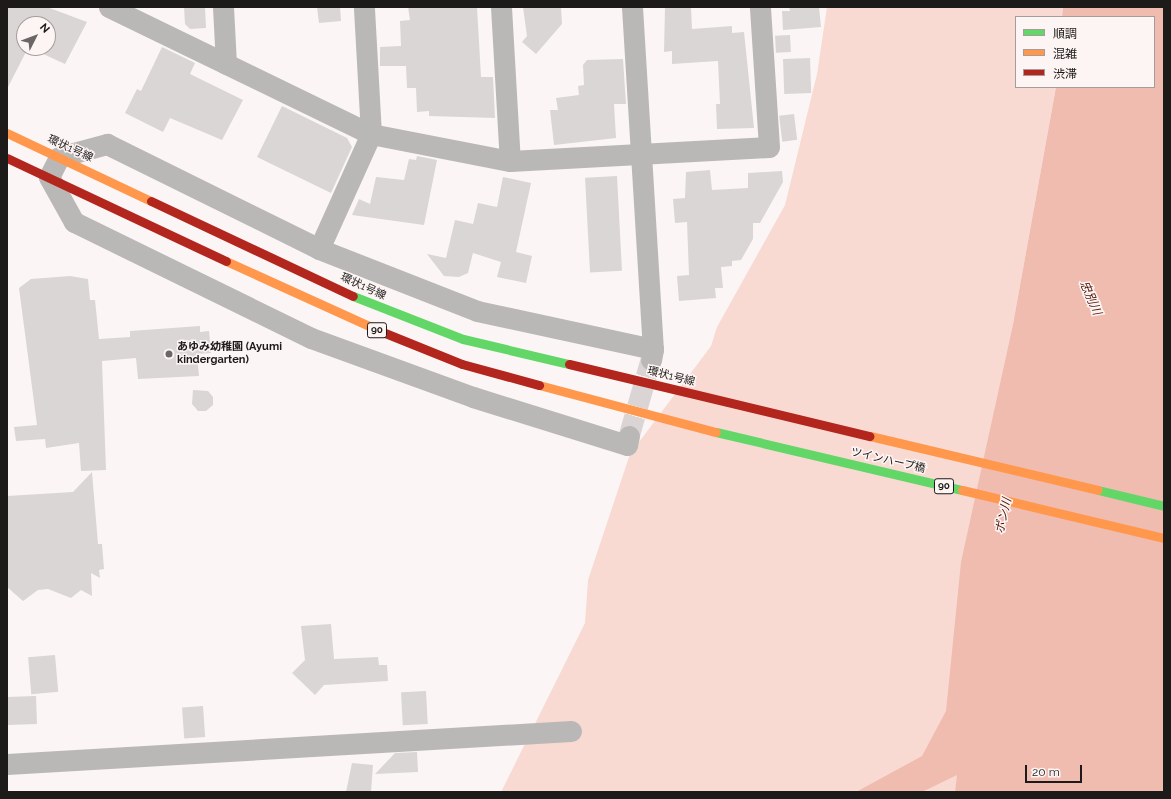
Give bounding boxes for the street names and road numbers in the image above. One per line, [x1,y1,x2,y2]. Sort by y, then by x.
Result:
street label: 環状1号線 [45,133,95,165]
street label: 環状1号線 [338,271,388,303]
road number: 90 [366,322,388,338]
street label: 環状1号線 [646,365,696,389]
street label: ツインハープ橋 [849,446,927,476]
road number: 90 [933,478,955,494]

